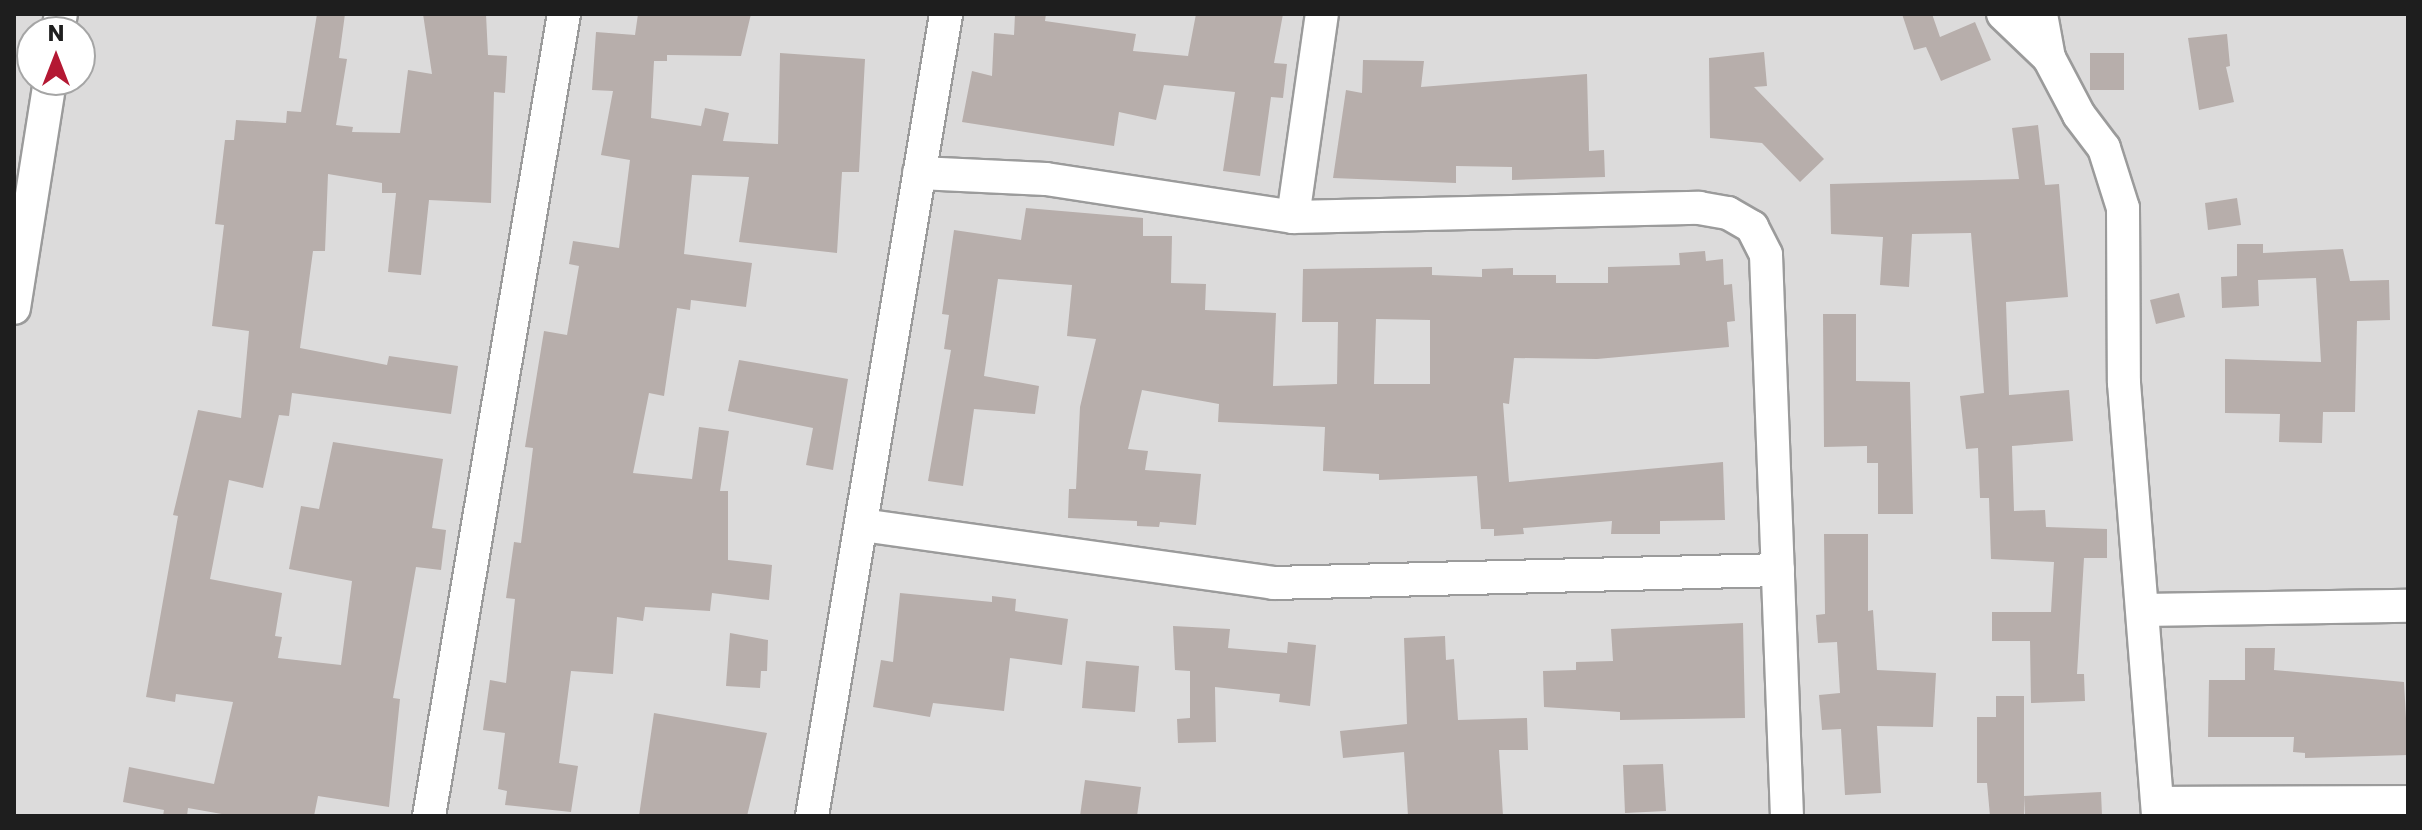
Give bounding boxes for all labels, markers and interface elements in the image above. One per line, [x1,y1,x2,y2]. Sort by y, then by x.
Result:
north arrow [16,16,96,96]
text: N [48,18,64,49]

